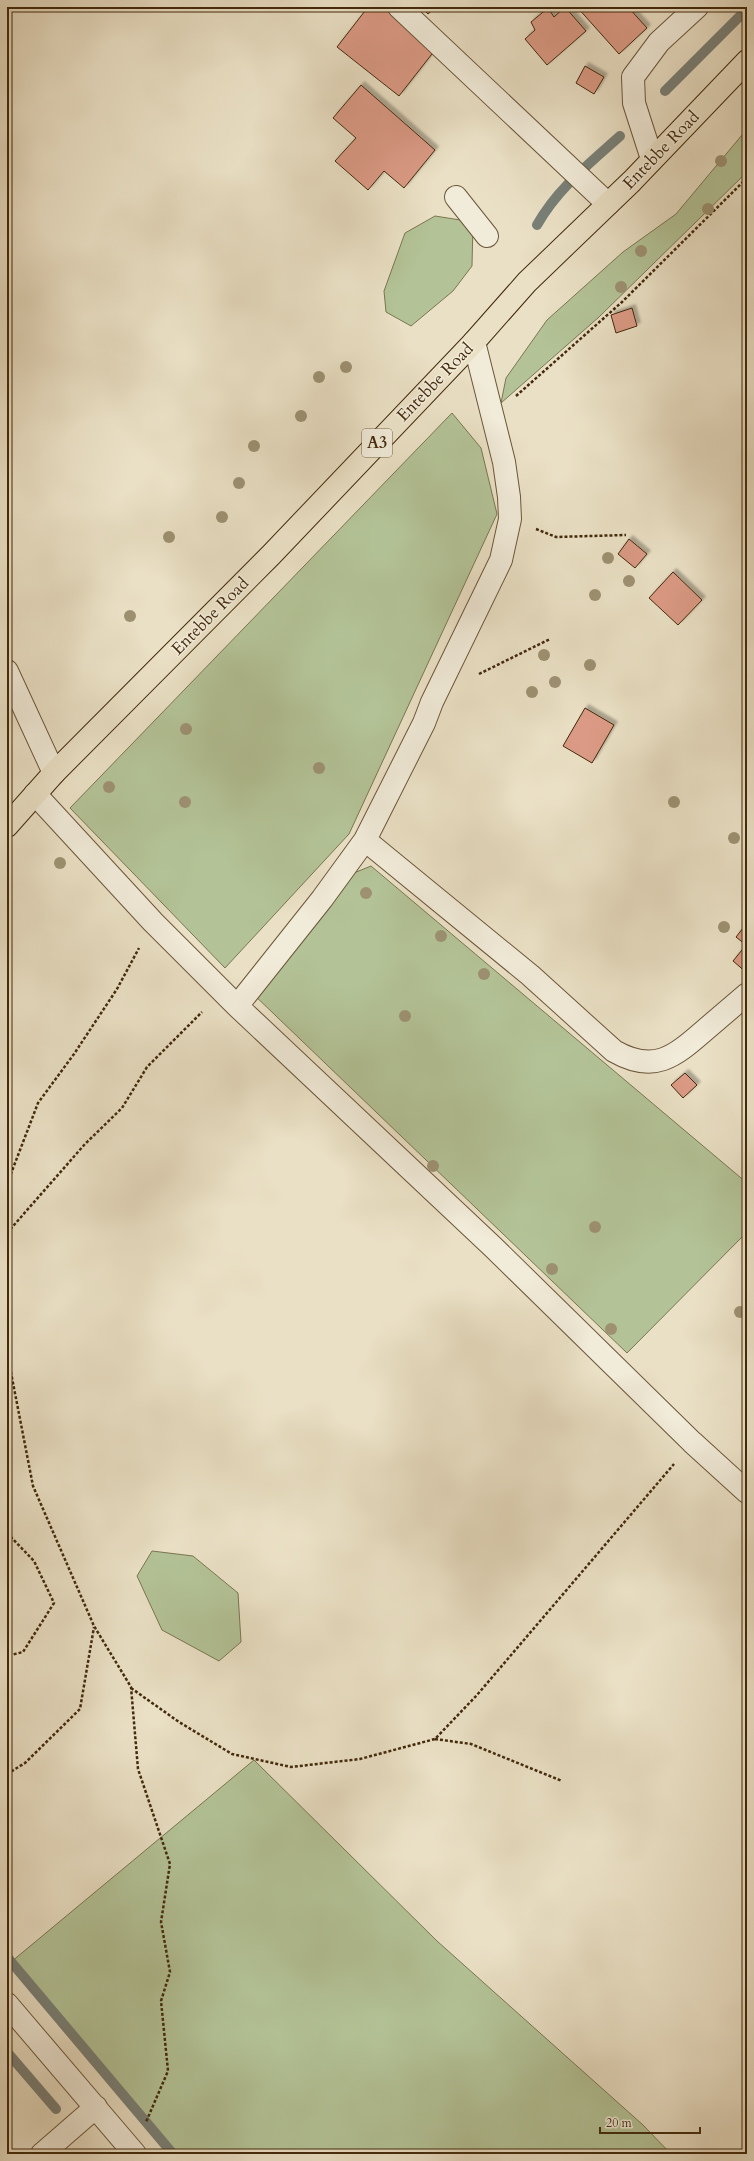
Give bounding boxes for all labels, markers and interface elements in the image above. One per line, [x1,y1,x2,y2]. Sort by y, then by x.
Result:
street label: Entebbe Road [618,106,704,194]
street label: Entebbe Road [392,338,478,426]
road number: A3 [362,429,392,457]
street label: Entebbe Road [166,572,254,660]
scale bar [600,2109,700,2135]
text: 20 m [606,2115,633,2131]

